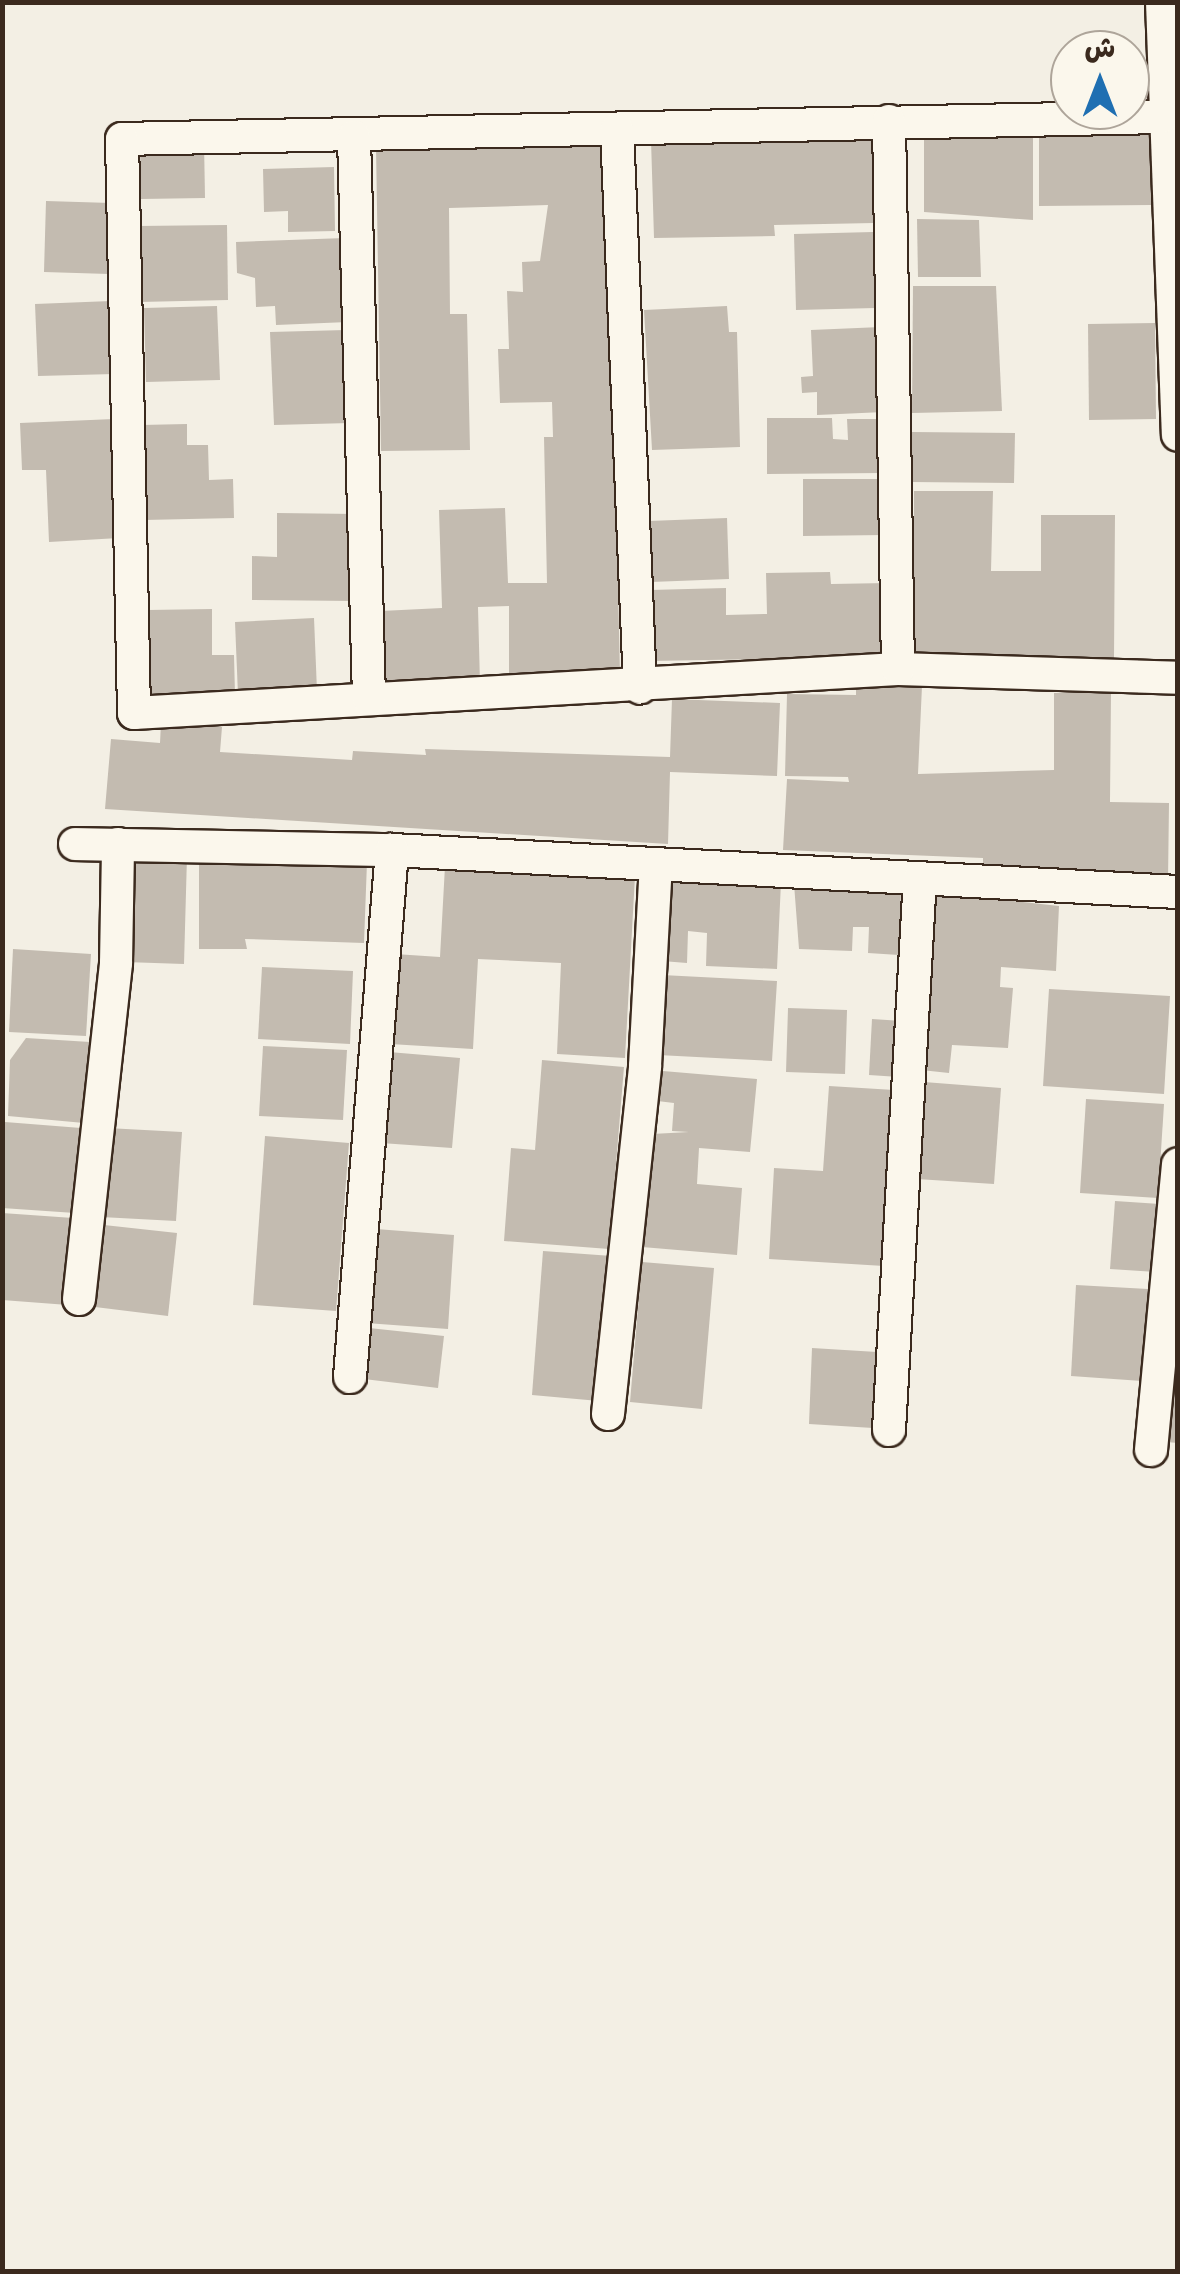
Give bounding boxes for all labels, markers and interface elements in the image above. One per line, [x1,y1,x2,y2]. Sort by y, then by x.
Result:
north arrow [1050,30,1150,130]
text: ش [1085,35,1115,68]

